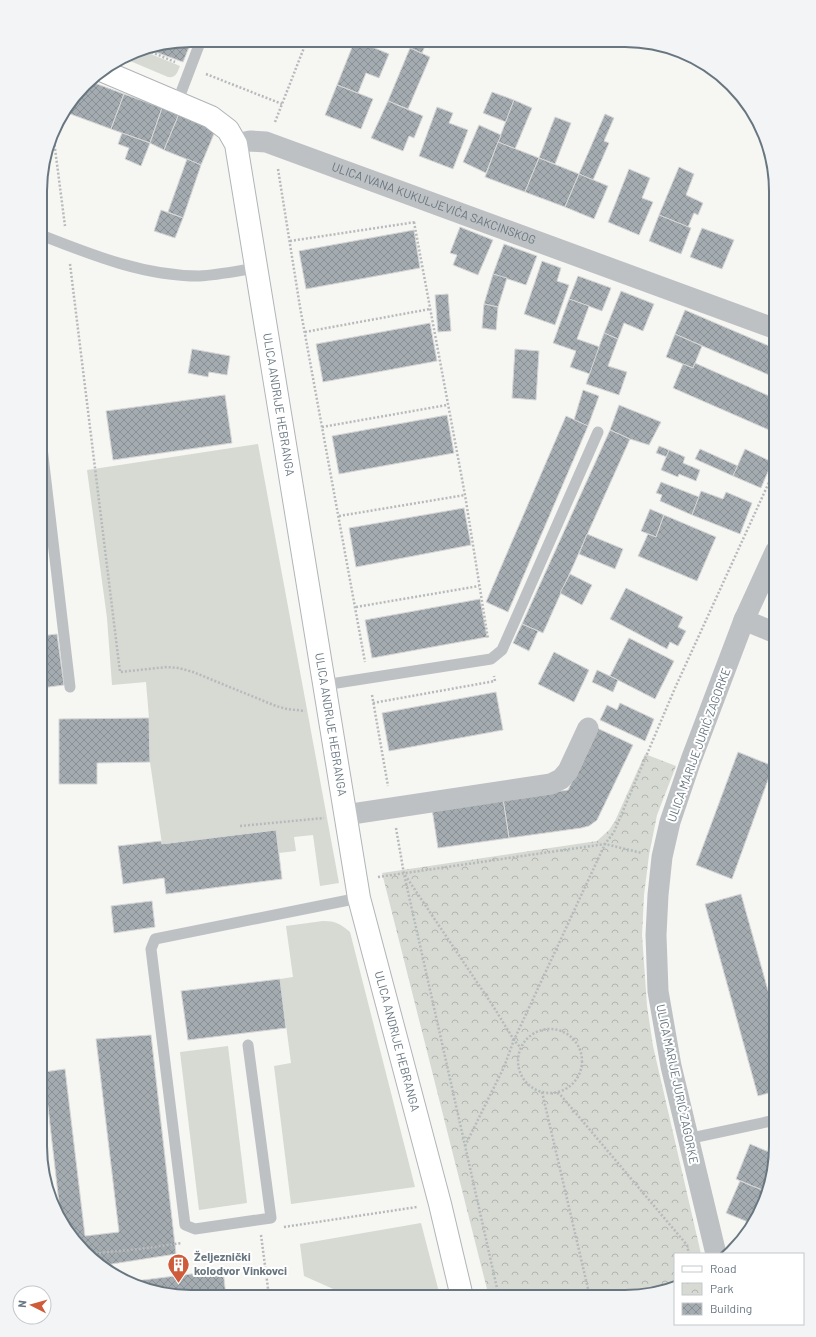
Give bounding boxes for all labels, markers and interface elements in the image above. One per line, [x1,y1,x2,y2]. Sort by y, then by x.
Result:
street label: ULICA IVANA KUKULJEVIĆA SAKCINSKOG [330,159,538,246]
street label: ULICA ANDRIJE HEBRANGA [261,332,298,477]
street label: ULICA ANDRIJE HEBRANGA [313,652,350,797]
street label: ULICA MARIJE JURIĆ ZAGORKE [664,666,732,824]
street label: ULICA ANDRIJE HEBRANGA [373,969,423,1113]
street label: ULICA MARIJE JURIĆ ZAGORKE [654,1003,702,1165]
place label: Željeznički kolodvor Vinkovci [194,1249,287,1277]
building icon: Željeznički kolodvor Vinkovci [165,1251,191,1284]
legend [674,1253,804,1325]
text: Road [710,1261,737,1275]
text: Park [710,1281,734,1295]
north arrow [12,1285,52,1325]
text: N [15,1300,28,1308]
text: Building [710,1301,752,1315]

